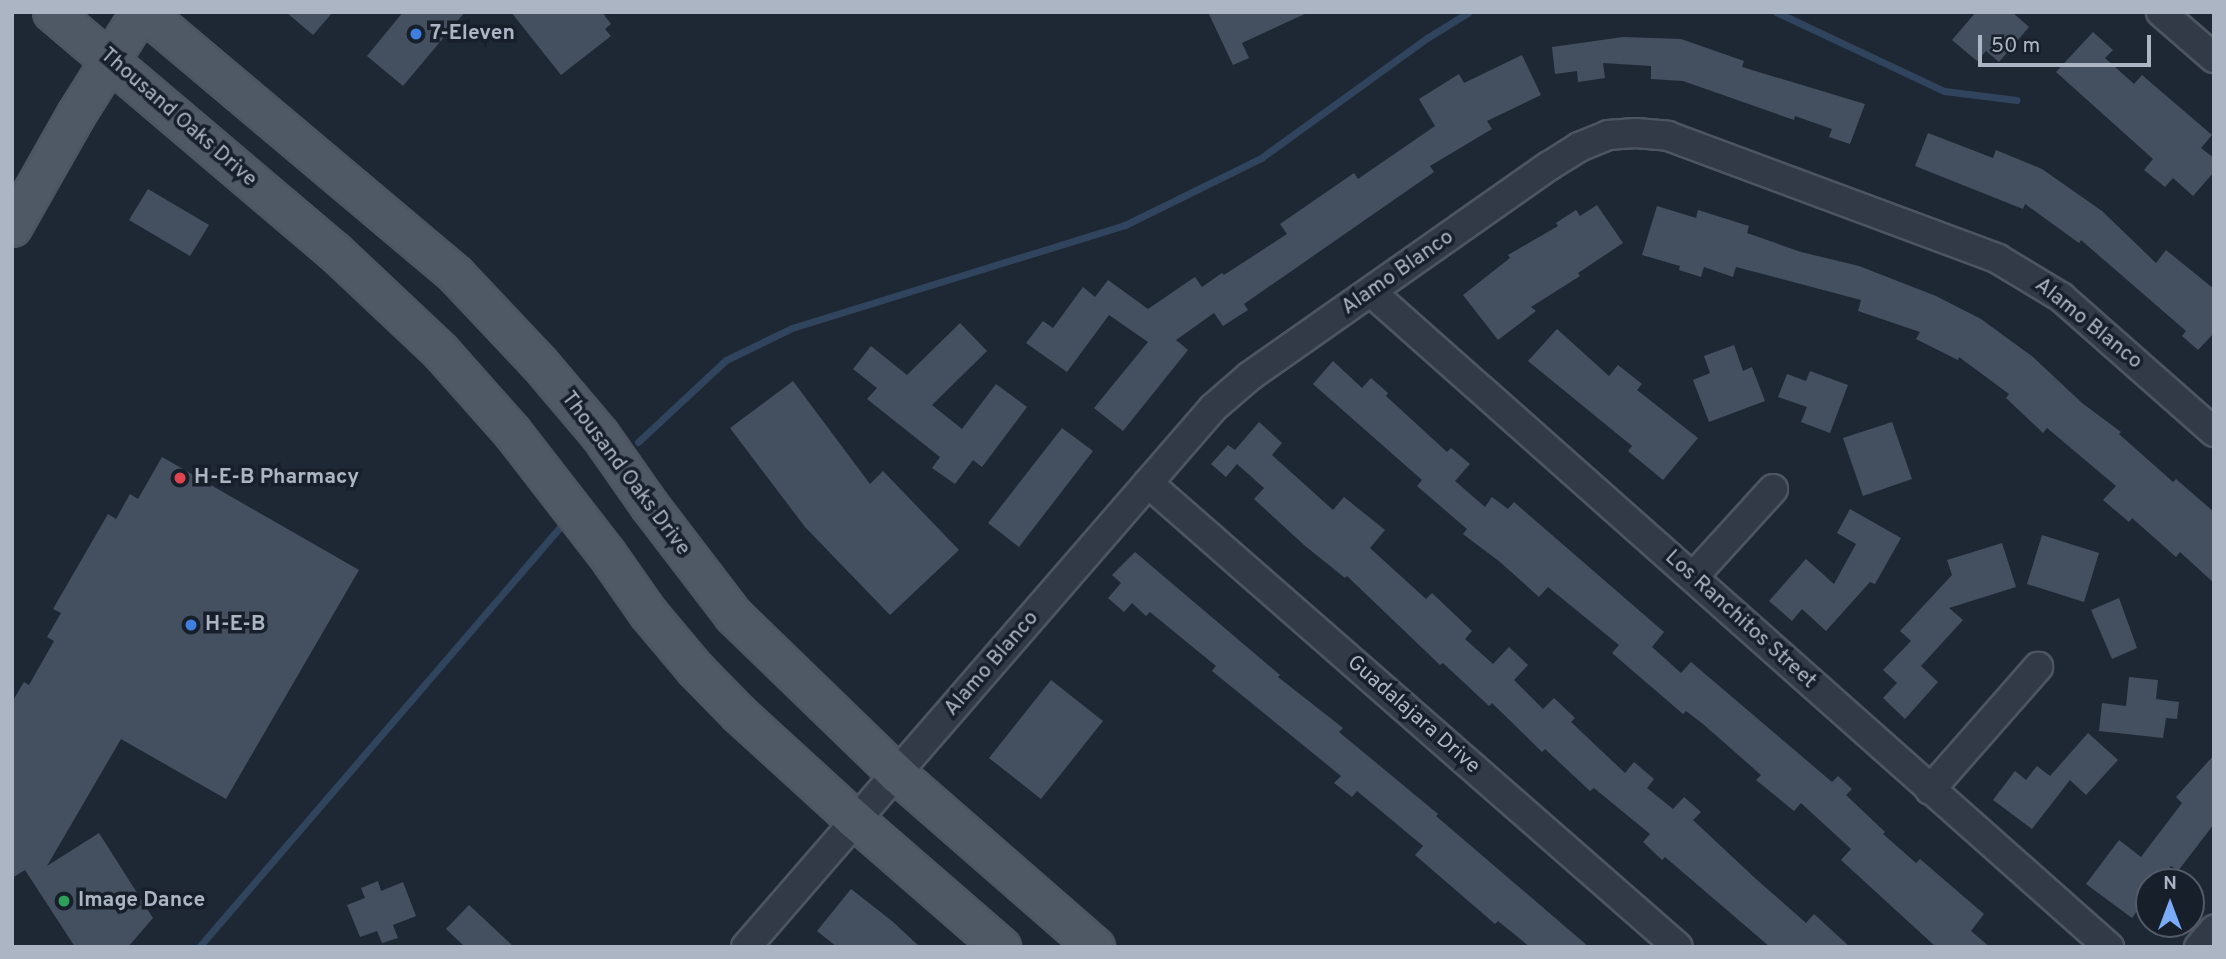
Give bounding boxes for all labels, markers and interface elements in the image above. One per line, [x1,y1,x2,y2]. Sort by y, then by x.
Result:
place label: 7-Eleven [430,21,515,47]
scale bar [1981,21,2154,65]
marker: 7-Eleven [408,26,424,42]
text: 50 m [1991,33,2040,60]
street label: Thousand Oaks Drive [95,43,261,193]
street label: Alamo Blanco [1337,225,1459,321]
street label: Alamo Blanco [2029,273,2147,375]
street label: Thousand Oaks Drive [555,387,695,561]
place label: H-E-B Pharmacy [194,465,359,491]
marker: H-E-B Pharmacy [172,470,188,486]
street label: Los Ranchitos Street [1659,545,1821,695]
street label: Alamo Blanco [940,606,1044,722]
place label: H-E-B [205,612,265,638]
marker: H-E-B [183,617,199,633]
street label: Guadalajara Drive [1341,650,1485,780]
north arrow [2135,868,2205,938]
text: N [2163,872,2177,896]
place label: Image Dance [78,888,205,914]
marker: Image Dance [56,893,72,909]

